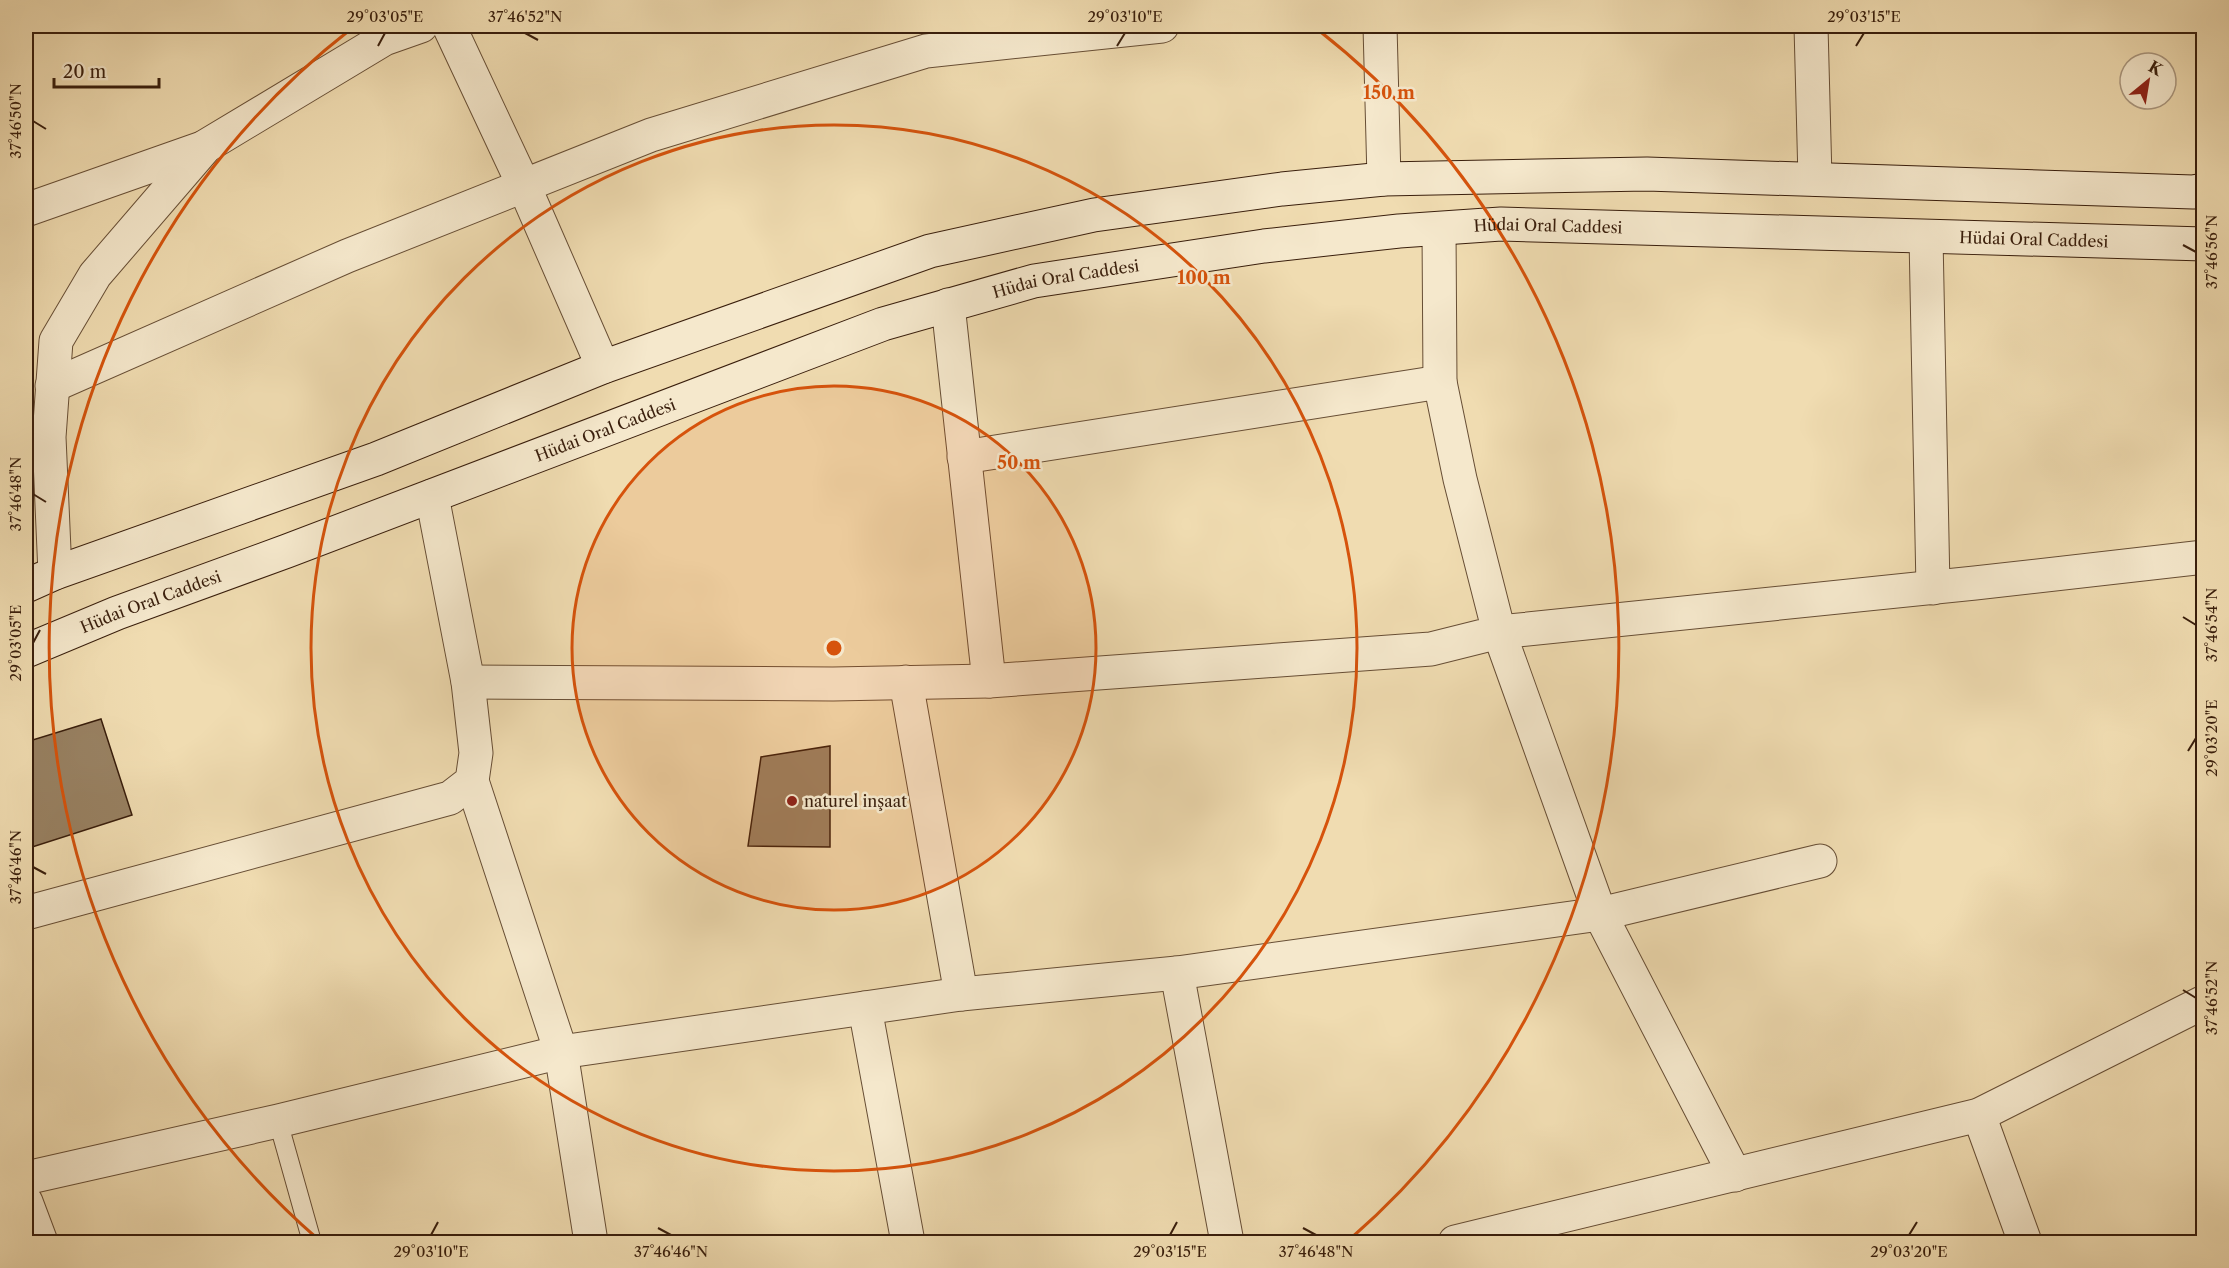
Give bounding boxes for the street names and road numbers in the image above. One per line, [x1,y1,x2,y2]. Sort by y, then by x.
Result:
street label: Hüdai Oral Caddesi [1473,214,1623,237]
street label: Hüdai Oral Caddesi [1959,227,2109,251]
street label: Hüdai Oral Caddesi [990,255,1141,302]
street label: Hüdai Oral Caddesi [532,394,678,466]
street label: Hüdai Oral Caddesi [77,566,224,637]

